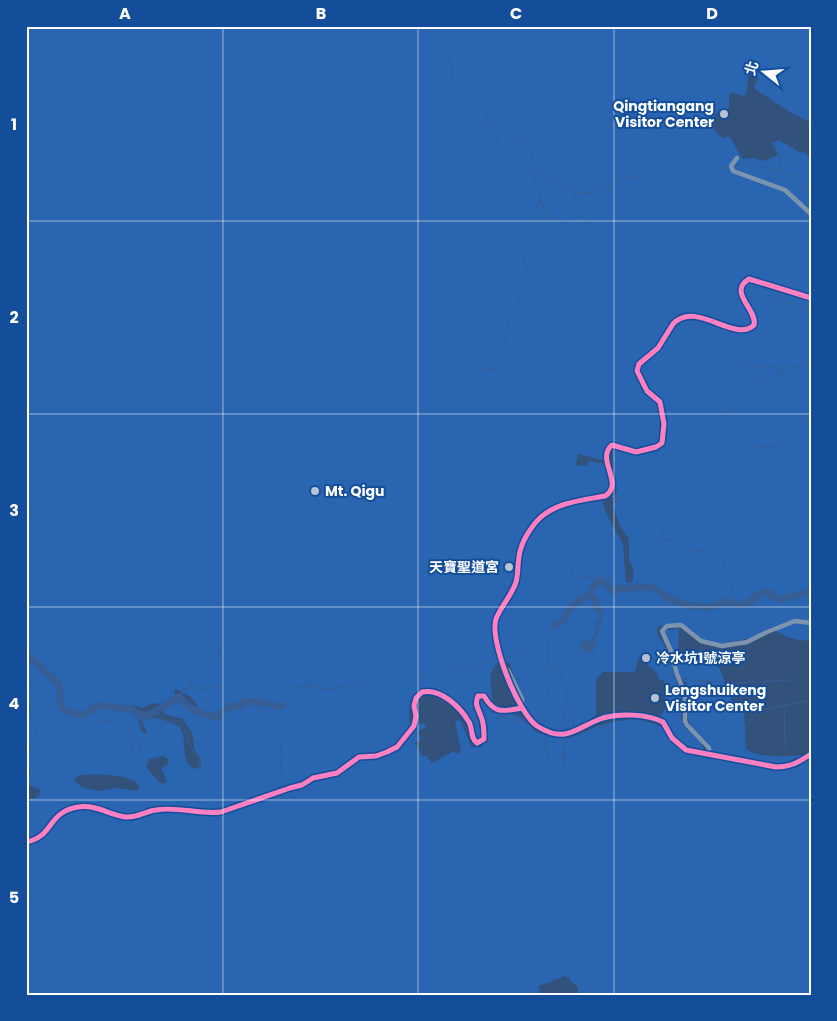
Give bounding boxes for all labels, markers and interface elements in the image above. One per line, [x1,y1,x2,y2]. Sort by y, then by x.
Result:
text: A [119,2,131,25]
text: B [316,2,326,25]
text: C [510,2,522,25]
text: D [706,2,718,25]
north arrow [740,48,790,98]
text: 北 [740,59,763,78]
place label: Qingtiangang Visitor Center [613,96,714,132]
marker: Qingtiangang Visitor Center [718,108,730,120]
text: 1 [11,113,17,136]
text: 2 [9,306,19,329]
place label: Mt. Qigu [325,481,385,501]
marker: Mt. Qigu [309,485,321,497]
text: 3 [9,499,19,522]
place label: 天寶聖道宮 [429,557,499,577]
marker: 天寶聖道宮 [503,561,515,573]
place label: 冷水坑1號涼亭 [656,648,745,668]
marker: 冷水坑1號涼亭 [640,652,652,664]
place label: Lengshuikeng Visitor Center [665,680,766,716]
text: 4 [9,692,20,715]
marker: Lengshuikeng Visitor Center [649,692,661,704]
text: 5 [9,886,19,909]

